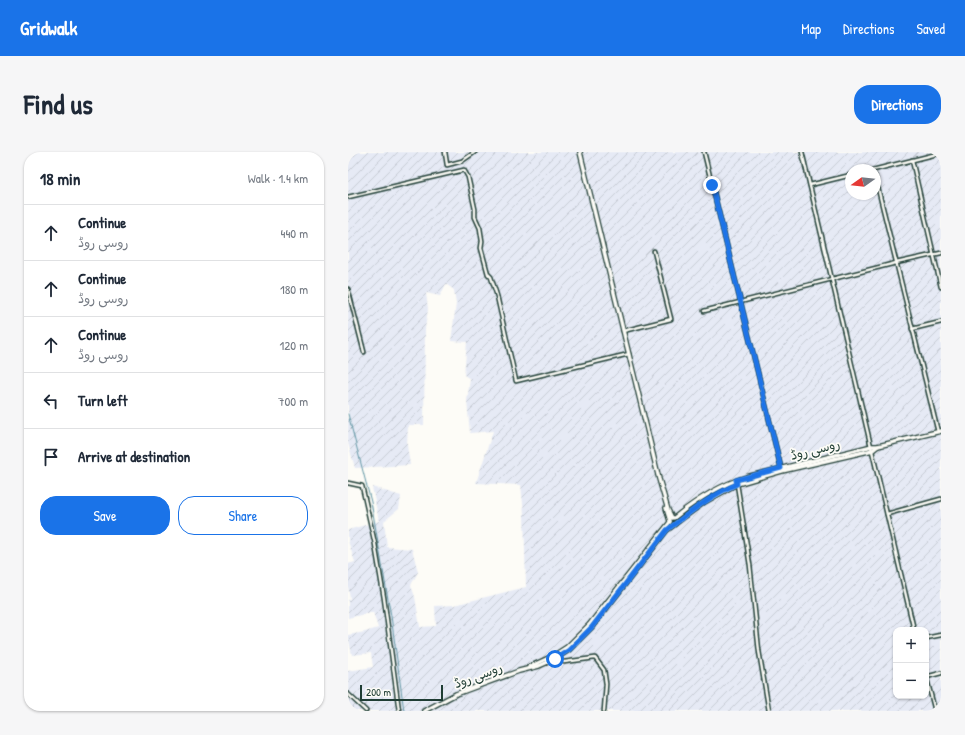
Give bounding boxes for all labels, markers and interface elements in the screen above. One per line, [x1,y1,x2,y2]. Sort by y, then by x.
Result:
text: Gridwalk [20,15,77,41]
text: Map [801,19,821,38]
text: Directions [843,19,894,38]
text: Saved [916,19,945,38]
text: Find us [24,85,93,123]
button: Directions [854,85,941,124]
north arrow [845,164,881,200]
text: 18 min [40,167,81,190]
text: Walk · 1.4 km [248,169,308,187]
route end [703,176,721,194]
text: Continue [78,212,126,233]
icon: ahead [40,222,62,244]
text: 440 m [281,224,308,242]
text: روسی روڈ [78,233,128,251]
text: Continue [78,268,126,289]
icon: ahead [40,278,62,300]
text: 180 m [280,280,308,298]
text: روسی روڈ [78,289,128,307]
text: Continue [78,324,126,345]
icon: ahead [40,334,62,356]
text: 120 m [280,336,308,354]
text: روسی روڈ [78,345,128,363]
icon: left [40,390,62,412]
text: Turn left [78,390,128,411]
text: 700 m [278,392,308,410]
street label: روسی روڈ [788,434,842,465]
icon: arrive [40,446,62,468]
text: Arrive at destination [78,446,190,467]
button: Save [40,496,170,535]
button: Share [178,496,308,535]
map controls [893,627,929,699]
button: + [893,627,929,663]
route start [546,650,564,668]
street label: روسی روڈ [451,658,505,693]
button: − [893,663,929,699]
scale bar [360,683,443,702]
text: 200 m [366,685,391,699]

